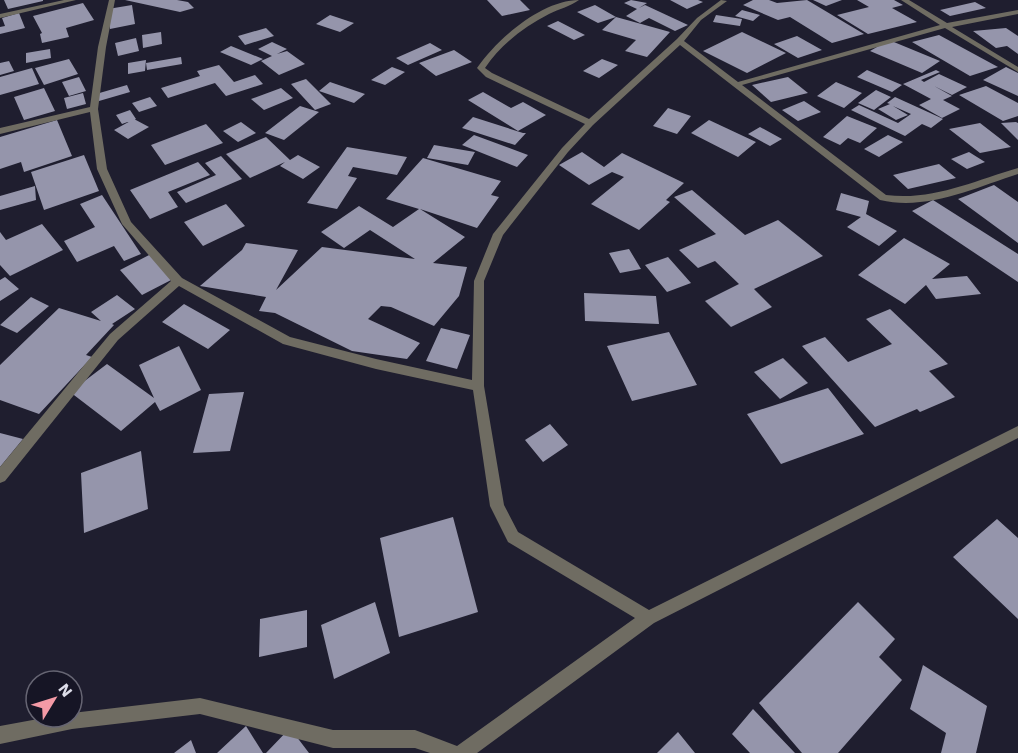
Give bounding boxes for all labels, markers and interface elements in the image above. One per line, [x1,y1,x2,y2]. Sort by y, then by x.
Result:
north arrow [24,669,84,729]
text: N [54,680,77,701]

